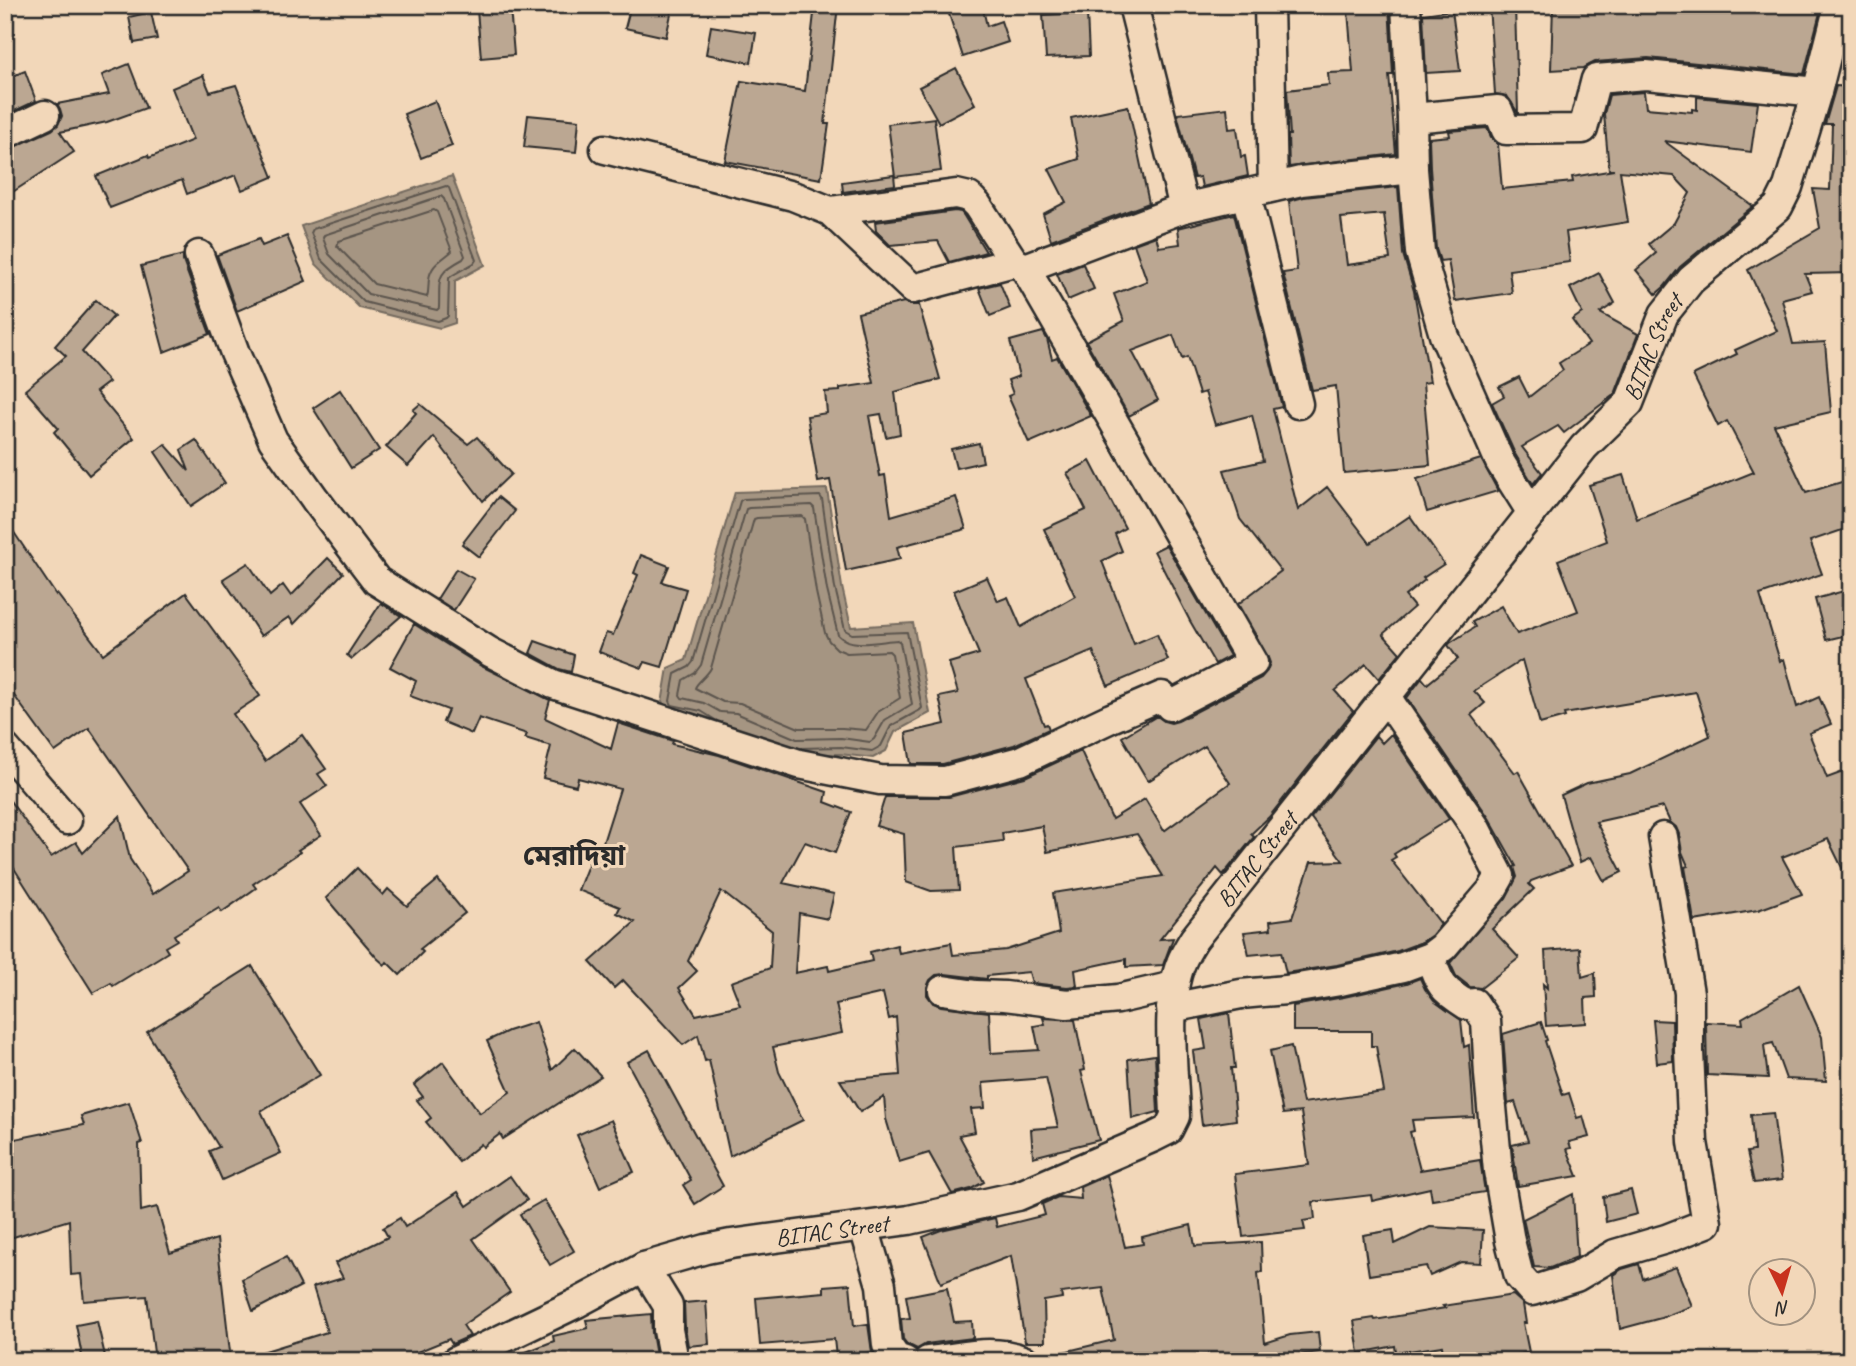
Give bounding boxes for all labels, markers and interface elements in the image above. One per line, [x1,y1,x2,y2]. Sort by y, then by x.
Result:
street label: BITAC Street [1616,285,1691,405]
street label: BITAC Street [1210,803,1306,913]
district label: মেরাদিয়া [523,838,626,873]
street label: BITAC Street [774,1208,893,1253]
north arrow [1748,1258,1818,1328]
text: N [1773,1295,1790,1321]

